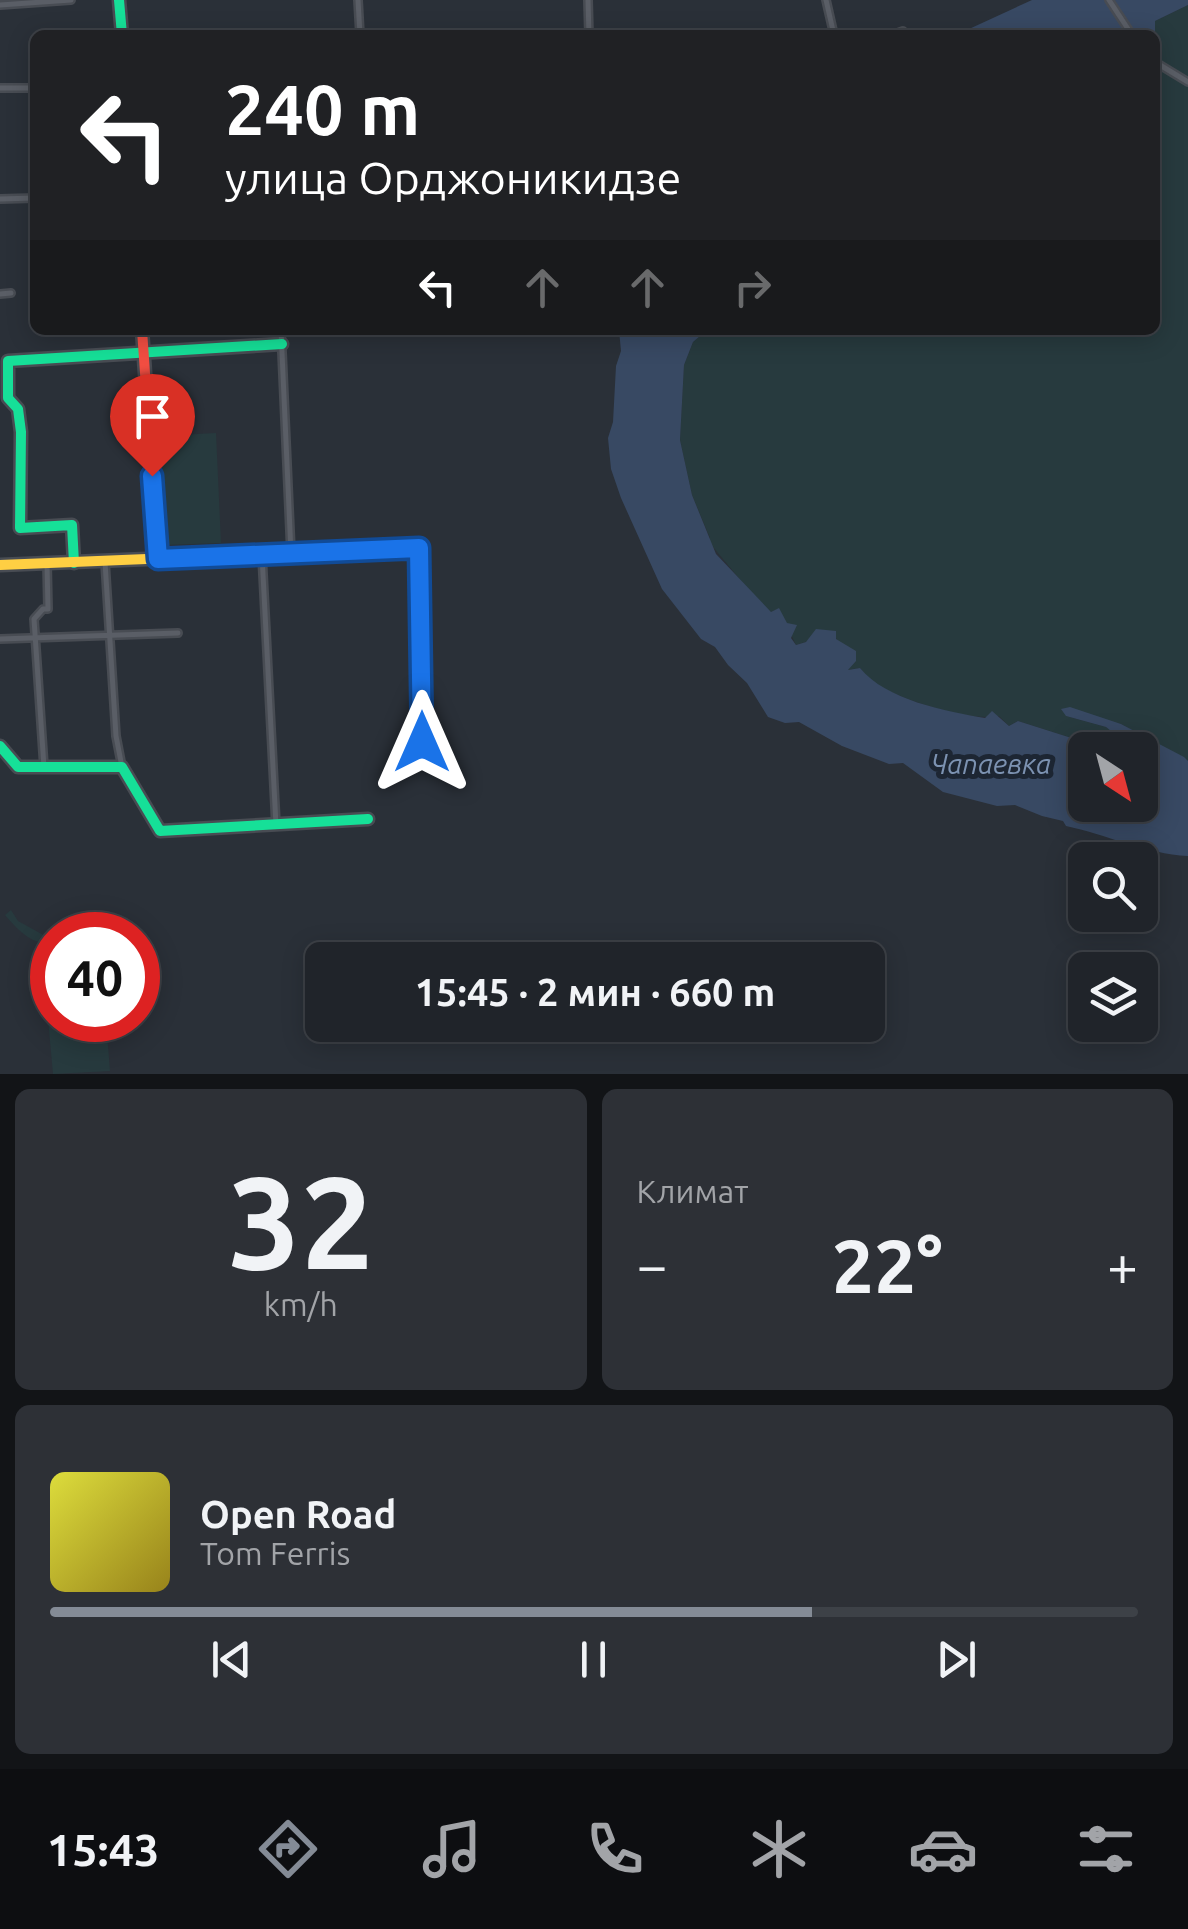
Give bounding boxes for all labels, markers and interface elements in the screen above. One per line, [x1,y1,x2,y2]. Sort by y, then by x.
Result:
icon: left [60,70,190,200]
text: 240 m [225,70,420,148]
text: улица Орджоникидзе [225,152,681,203]
icon: left [410,260,465,315]
icon: ahead [515,260,570,315]
icon: ahead [620,260,675,315]
icon: right [725,260,780,315]
pin [110,374,195,477]
icon: arrive [125,389,180,444]
position arrow [370,690,474,794]
north arrow [1068,732,1158,822]
map controls [1068,732,1158,1042]
water label: Чапаевка [931,748,1051,779]
button: search [1068,842,1158,932]
speed limit sign: 40 [30,912,160,1042]
button: layers [1068,952,1158,1042]
text: 15:45 · 2 мин · 660 m [415,971,775,1013]
text: 32 [227,1148,374,1294]
text: Климат [637,1173,748,1209]
text: 22° [832,1223,943,1307]
text: − [637,1234,668,1295]
text: + [1107,1234,1138,1295]
text: km/h [264,1286,338,1322]
text: Open Road [200,1493,396,1535]
text: Tom Ferris [200,1535,350,1571]
icon: previous [204,1632,259,1687]
icon: pause [566,1632,621,1687]
icon: next [929,1632,984,1687]
icon: directions [253,1814,323,1884]
icon: music [417,1814,487,1884]
icon: phone [580,1814,650,1884]
icon: climate [744,1814,814,1884]
icon: car [908,1814,978,1884]
icon: filters [1071,1814,1141,1884]
text: 15:43 [47,1824,159,1875]

